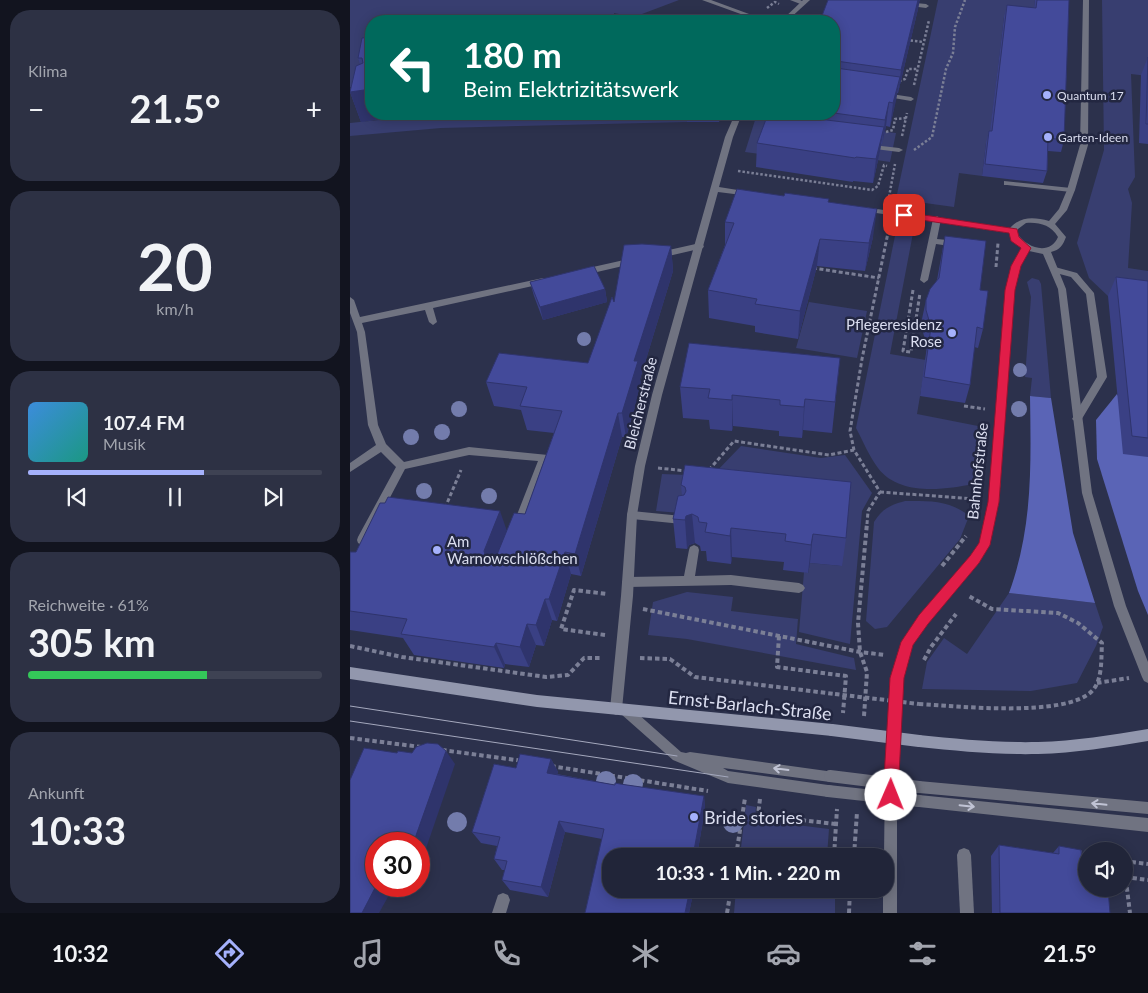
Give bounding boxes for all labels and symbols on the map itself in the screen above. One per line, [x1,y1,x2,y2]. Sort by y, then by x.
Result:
place label: Quantum 17 [1057,88,1124,103]
marker: Quantum 17 [1041,89,1053,101]
place label: Garten-Ideen [1058,130,1128,145]
marker: Garten-Ideen [1042,131,1054,143]
pin [883,194,925,236]
place label: Pflegeresidenz Rose [846,315,942,350]
marker: Pflegeresidenz Rose [946,327,958,339]
street label: Bleicherstraße [620,355,660,451]
street label: Bahnhofstraße [963,422,991,520]
place label: Am Warnowschlößchen [447,532,578,567]
marker: Am Warnowschlößchen [431,544,443,556]
street label: Ernst-Barlach-Straße [667,685,833,725]
one-way arrow [774,764,790,774]
position arrow [864,768,916,820]
one-way arrow [1092,799,1108,809]
one-way arrow [959,801,975,811]
place label: Bride stories [704,806,803,828]
marker: Bride stories [688,811,700,823]
speed limit sign: 30 [365,832,430,897]

